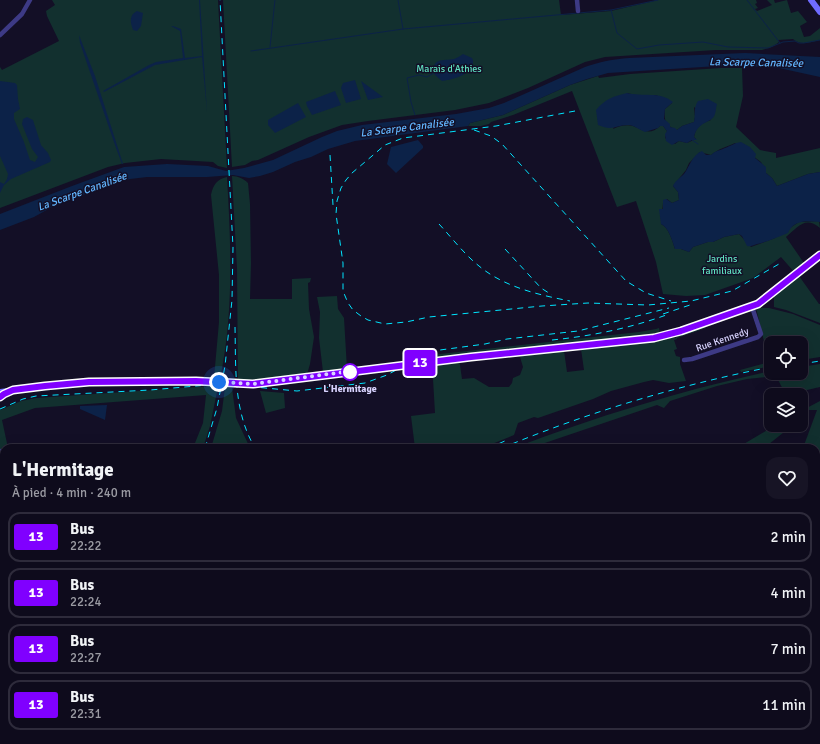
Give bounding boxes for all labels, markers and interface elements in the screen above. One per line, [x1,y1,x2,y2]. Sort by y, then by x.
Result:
water label: La Scarpe Canalisée [709,55,804,70]
park label: Marais d'Athies [416,63,482,75]
water label: La Scarpe Canalisée [360,115,455,140]
water label: La Scarpe Canalisée [36,169,129,214]
park label: Jardins familiaux [702,253,742,277]
street label: Rue Kennedy [694,325,751,355]
map controls [764,336,808,432]
button: locate [764,336,808,380]
line badge: 13 [402,350,438,376]
text: 13 [412,354,428,371]
marker: L'Hermitage [341,363,359,381]
your location [209,372,229,392]
place label: L'Hermitage [323,383,377,395]
button: layers [764,388,808,432]
button: heart [766,457,808,499]
text: L'Hermitage [12,458,114,482]
text: À pied · 4 min · 240 m [12,485,131,501]
text: Bus [70,520,94,538]
text: 13 [28,528,44,545]
text: 2 min [770,528,806,546]
text: 22:22 [70,538,102,554]
text: Bus [70,576,94,594]
text: 13 [28,584,44,601]
text: 4 min [770,584,806,602]
text: 22:24 [70,594,102,610]
text: Bus [70,632,94,650]
text: 13 [28,640,44,657]
text: 7 min [770,640,806,658]
text: 22:27 [70,650,102,666]
text: Bus [70,688,94,706]
text: 13 [28,696,44,713]
text: 11 min [762,696,806,714]
text: 22:31 [70,706,102,722]

